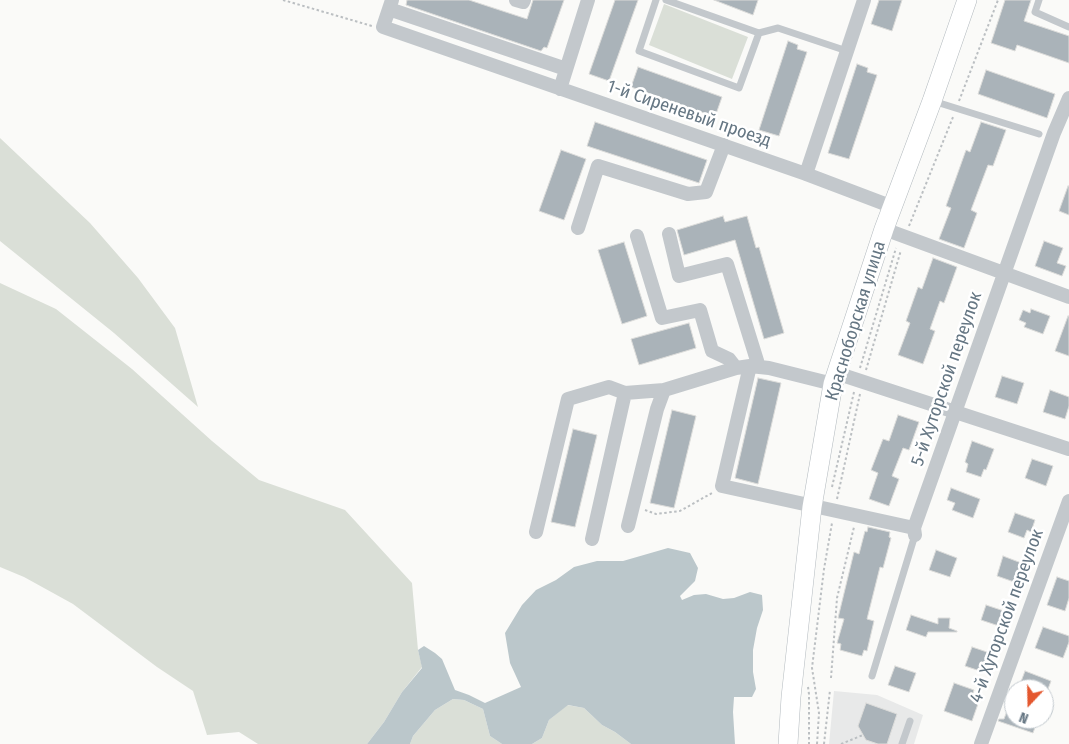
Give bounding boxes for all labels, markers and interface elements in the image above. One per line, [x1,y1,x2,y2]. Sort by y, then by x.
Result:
street label: 1-й Сиреневый проезд [604,76,774,152]
street label: Красноборская улица [821,238,891,404]
street label: 5-й Хуторской переулок [907,289,987,469]
street label: 4-й Хуторской переулок [966,526,1048,706]
north arrow [1004,679,1054,729]
text: N [1017,708,1031,727]

